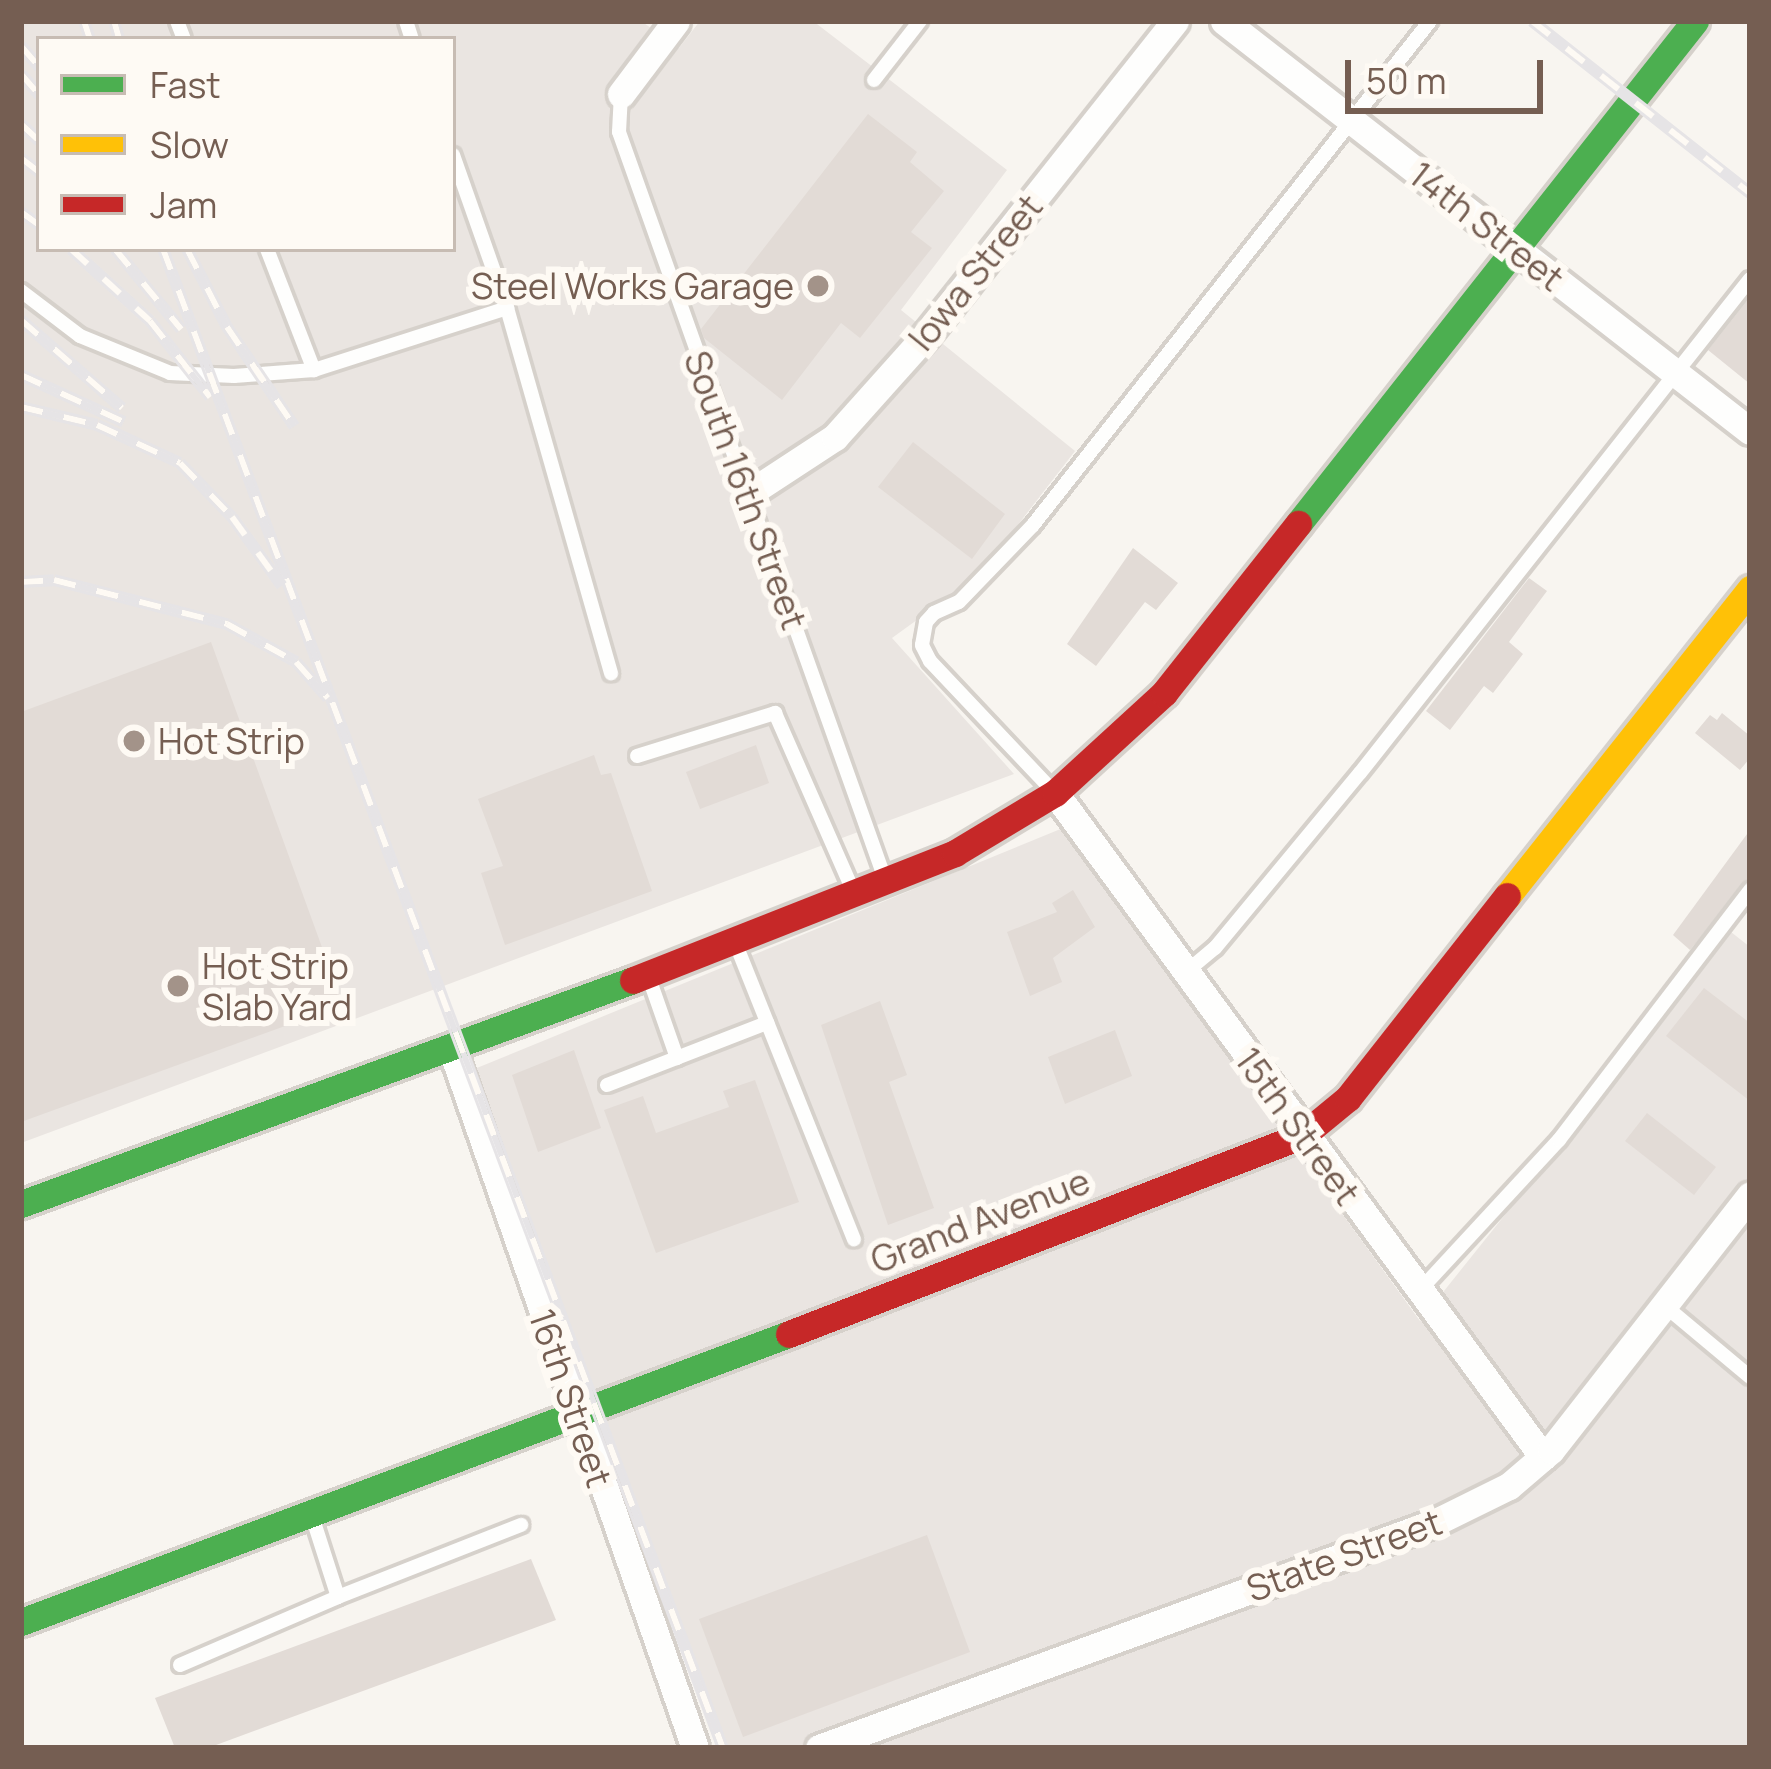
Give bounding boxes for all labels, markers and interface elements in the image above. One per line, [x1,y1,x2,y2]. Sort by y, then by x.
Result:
legend [36,36,456,252]
scale bar [1351,36,1549,110]
text: 50 m [1366,56,1446,105]
text: Fast [150,60,221,109]
text: Slow [150,120,229,169]
street label: 14th Street [1401,152,1573,300]
text: Jam [150,180,217,229]
street label: Iowa Street [899,185,1051,359]
place label: Steel Works Garage [471,264,794,308]
marker: Steel Works Garage [805,273,831,299]
street label: South 16th Street [676,345,816,635]
place label: Hot Strip [158,719,305,763]
marker: Hot Strip [121,728,147,754]
place label: Hot Strip Slab Yard [202,943,352,1028]
marker: Hot Strip Slab Yard [165,973,191,999]
street label: 15th Street [1227,1039,1369,1213]
street label: Grand Avenue [865,1159,1095,1281]
street label: 16th Street [520,1303,622,1493]
street label: State Street [1241,1500,1447,1610]

